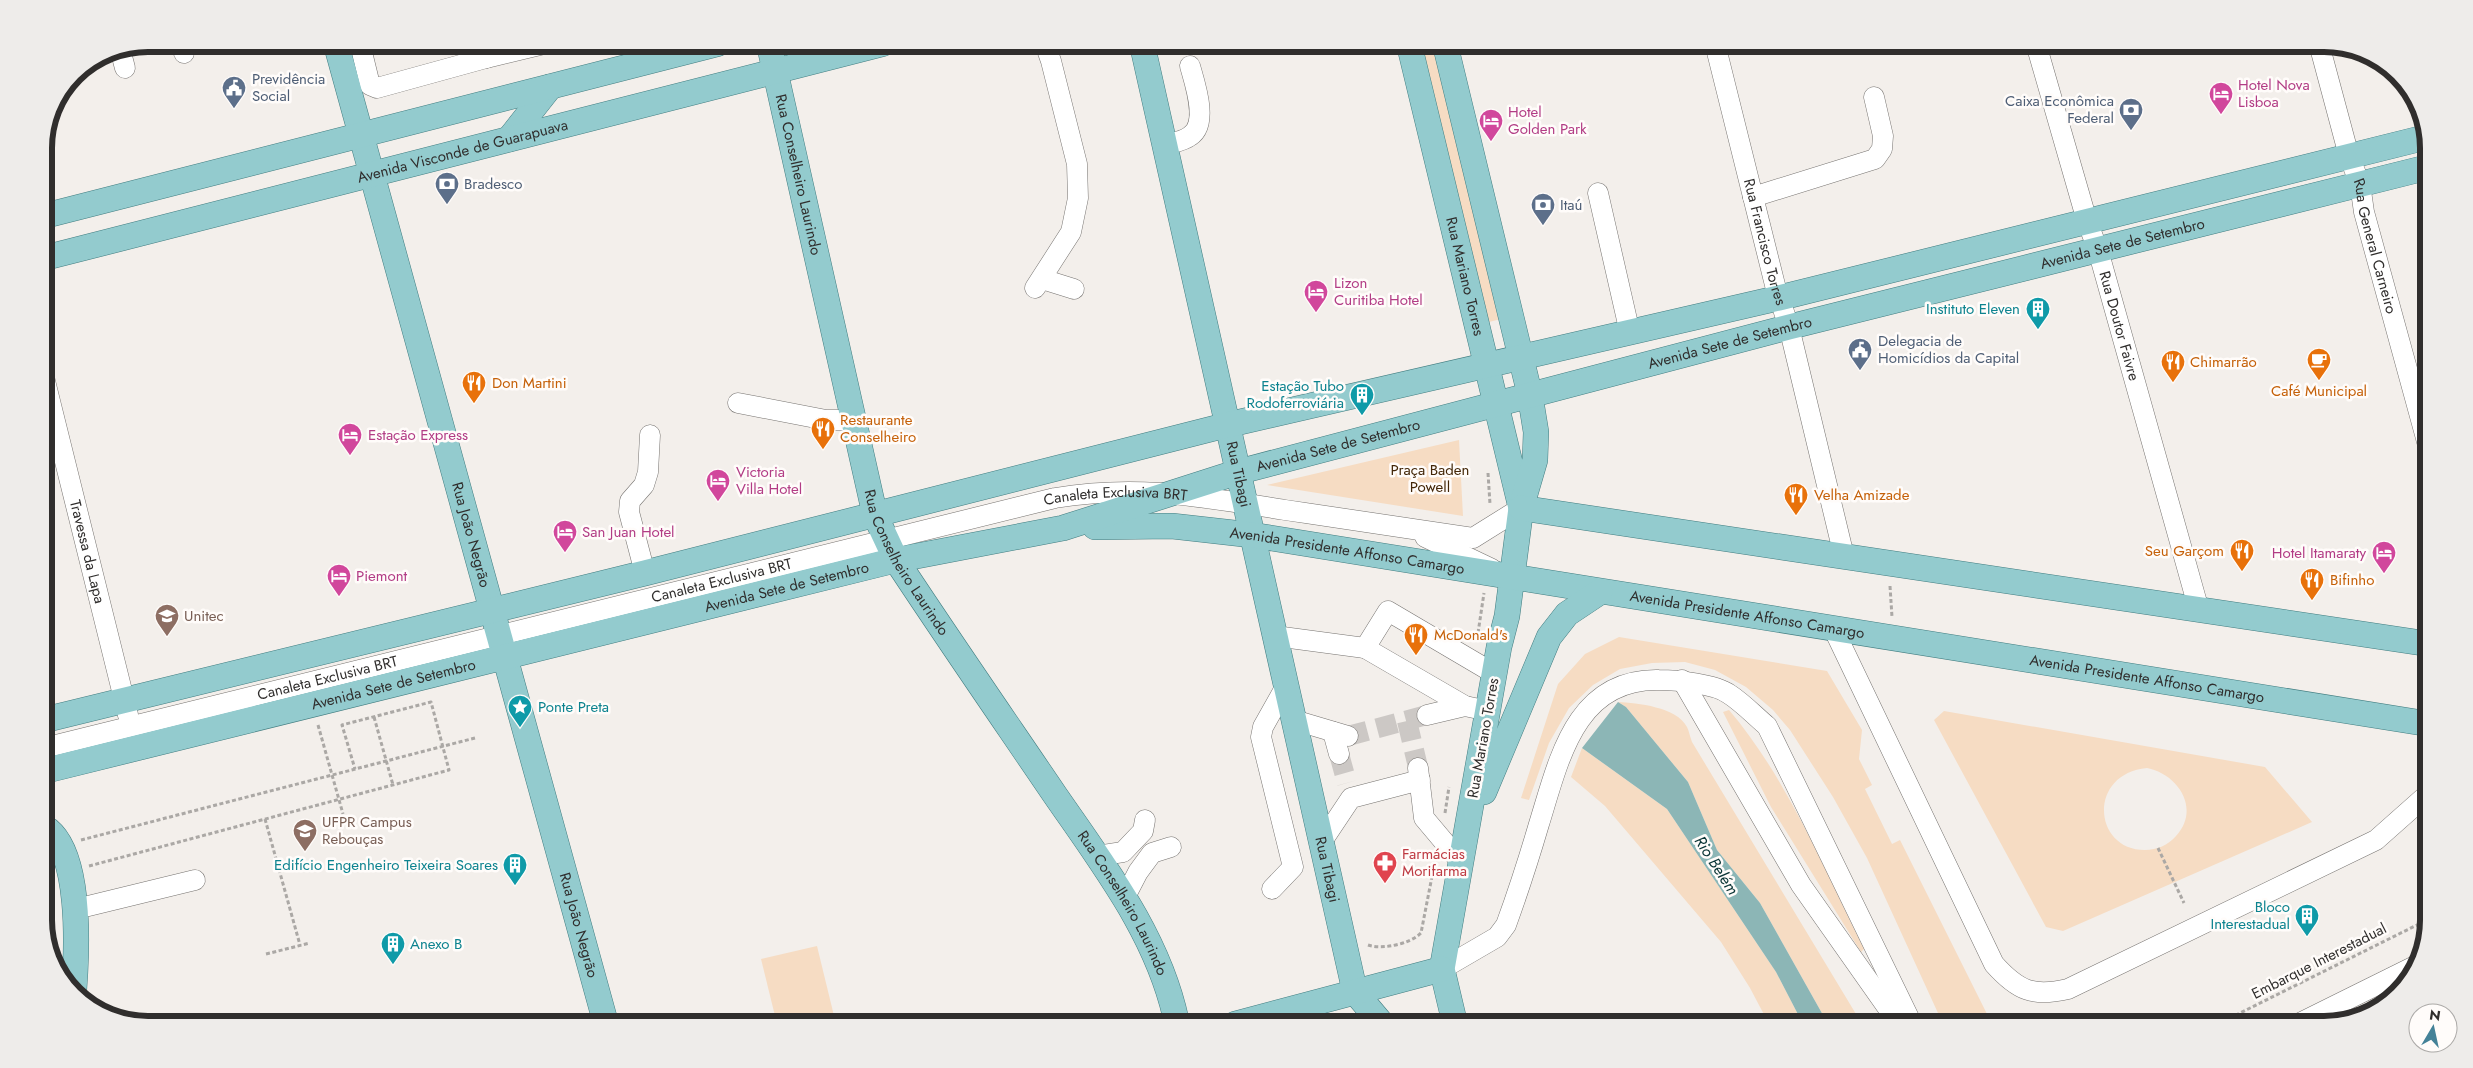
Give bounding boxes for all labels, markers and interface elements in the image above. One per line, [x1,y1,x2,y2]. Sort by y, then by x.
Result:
place label: Previdência Social [252,68,325,107]
place label: Hotel Nova Lisboa [2238,74,2310,113]
public building icon: Previdência Social [221,75,247,109]
hotel icon: Hotel Nova Lisboa [2208,81,2234,115]
place label: Caixa Econômica Federal [2005,90,2114,129]
street label: Rua Conselheiro Laurindo [770,92,827,257]
bank icon: Caixa Econômica Federal [2118,97,2144,131]
place label: Hotel Golden Park [1508,101,1587,140]
hotel icon: Hotel Golden Park [1478,108,1504,142]
street label: Avenida Visconde de Guarapuava [355,114,570,189]
bank icon: Bradesco [434,171,460,205]
place label: Bradesco [464,173,522,195]
street label: Rua General Carneiro [2348,175,2402,316]
street label: Rua Francisco Torres [1738,176,1792,308]
bank icon: Itaú [1530,192,1556,226]
place label: Itaú [1560,194,1582,216]
street label: Avenida Sete de Setembro [2038,213,2207,275]
street label: Rua Mariano Torres [1440,215,1490,338]
street label: Rua Doutor Faivre [2093,268,2145,384]
place label: Lizon Curitiba Hotel [1334,272,1423,311]
hotel icon: Lizon Curitiba Hotel [1303,279,1329,313]
building icon: Instituto Eleven [2025,296,2051,330]
place label: Instituto Eleven [1926,298,2020,320]
street label: Avenida Sete de Setembro [1645,311,1814,375]
place label: Delegacia de Homicídios da Capital [1878,330,2019,369]
public building icon: Delegacia de Homicídios da Capital [1847,337,1873,371]
cafe icon: Café Municipal [2306,347,2332,381]
restaurant icon: Chimarrão [2160,349,2186,383]
place label: Chimarrão [2190,351,2257,373]
restaurant icon: Don Martini [461,370,487,404]
place label: Don Martini [492,372,567,394]
place label: Estação Tubo Rodoferroviária [1247,375,1344,414]
place label: Café Municipal [2271,380,2367,402]
building icon: Estação Tubo Rodoferroviária [1349,382,1375,416]
place label: Restaurante Conselheiro [840,409,916,448]
street label: Avenida Sete de Setembro [1254,414,1422,478]
restaurant icon: Restaurante Conselheiro [810,416,836,450]
hotel icon: Estação Express [337,422,363,456]
place label: Estação Express [368,424,468,446]
street label: Rua Tibagi [1221,439,1257,509]
park label: Praça Baden Powell [1391,459,1469,498]
place label: Victoria Villa Hotel [736,461,802,500]
hotel icon: Victoria Villa Hotel [705,468,731,502]
street label: Rua João Negrão [446,480,496,590]
street label: Canaleta Exclusiva BRT [1041,481,1188,511]
restaurant icon: Velha Amizade [1783,482,1809,516]
place label: Velha Amizade [1814,484,1910,506]
street label: Rua Conselheiro Laurindo [859,487,954,640]
street label: Travessa da Lapa [64,498,111,606]
hotel icon: San Juan Hotel [552,519,578,553]
place label: San Juan Hotel [582,521,675,543]
street label: Avenida Presidente Affonso Camargo [1229,522,1466,580]
restaurant icon: Seu Garçom [2229,538,2255,572]
place label: Seu Garçom [2145,540,2224,562]
hotel icon: Hotel Itamaraty [2371,540,2397,574]
place label: Hotel Itamaraty [2272,542,2366,564]
street label: Canaleta Exclusiva BRT [649,552,794,608]
street label: Avenida Sete de Setembro [702,556,871,618]
hotel icon: Piemont [326,563,352,597]
place label: Piemont [356,565,408,587]
restaurant icon: Bifinho [2299,567,2325,601]
place label: Bifinho [2330,569,2374,591]
street label: Avenida Presidente Affonso Camargo [1628,585,1866,644]
school or university icon: Unitec [154,603,180,637]
place label: Unitec [184,605,224,627]
restaurant icon: McDonald's [1403,622,1429,656]
place label: McDonald's [1434,624,1508,646]
street label: Avenida Presidente Affonso Camargo [2028,649,2266,708]
street label: Canaleta Exclusiva BRT [255,650,400,706]
street label: Avenida Sete de Setembro [309,654,478,715]
street label: Rua Mariano Torres [1462,676,1504,800]
place icon: Ponte Preta [507,694,533,728]
place label: Ponte Preta [538,696,609,718]
place label: UFPR Campus Rebouças [322,811,412,850]
school or university icon: UFPR Campus Rebouças [292,818,318,852]
street label: Rua Conselheiro Laurindo [1072,826,1173,979]
water label: Rio Belém [1689,831,1744,899]
street label: Rua Tibagi [1309,834,1346,905]
place label: Farmácias Morifarma [1402,843,1467,882]
pharmacy icon: Farmácias Morifarma [1372,850,1398,884]
building icon: Edifício Engenheiro Teixeira Soares [502,852,528,886]
place label: Edifício Engenheiro Teixeira Soares [274,854,498,876]
street label: Rua João Negrão [554,870,604,980]
place label: Bloco Interestadual [2211,896,2290,935]
building icon: Bloco Interestadual [2294,903,2320,937]
street label: Embarque Interestadual [2248,917,2390,1005]
building icon: Anexo B [380,931,406,965]
place label: Anexo B [410,933,462,955]
north arrow [2408,1003,2458,1053]
text: N [2428,1004,2442,1026]

